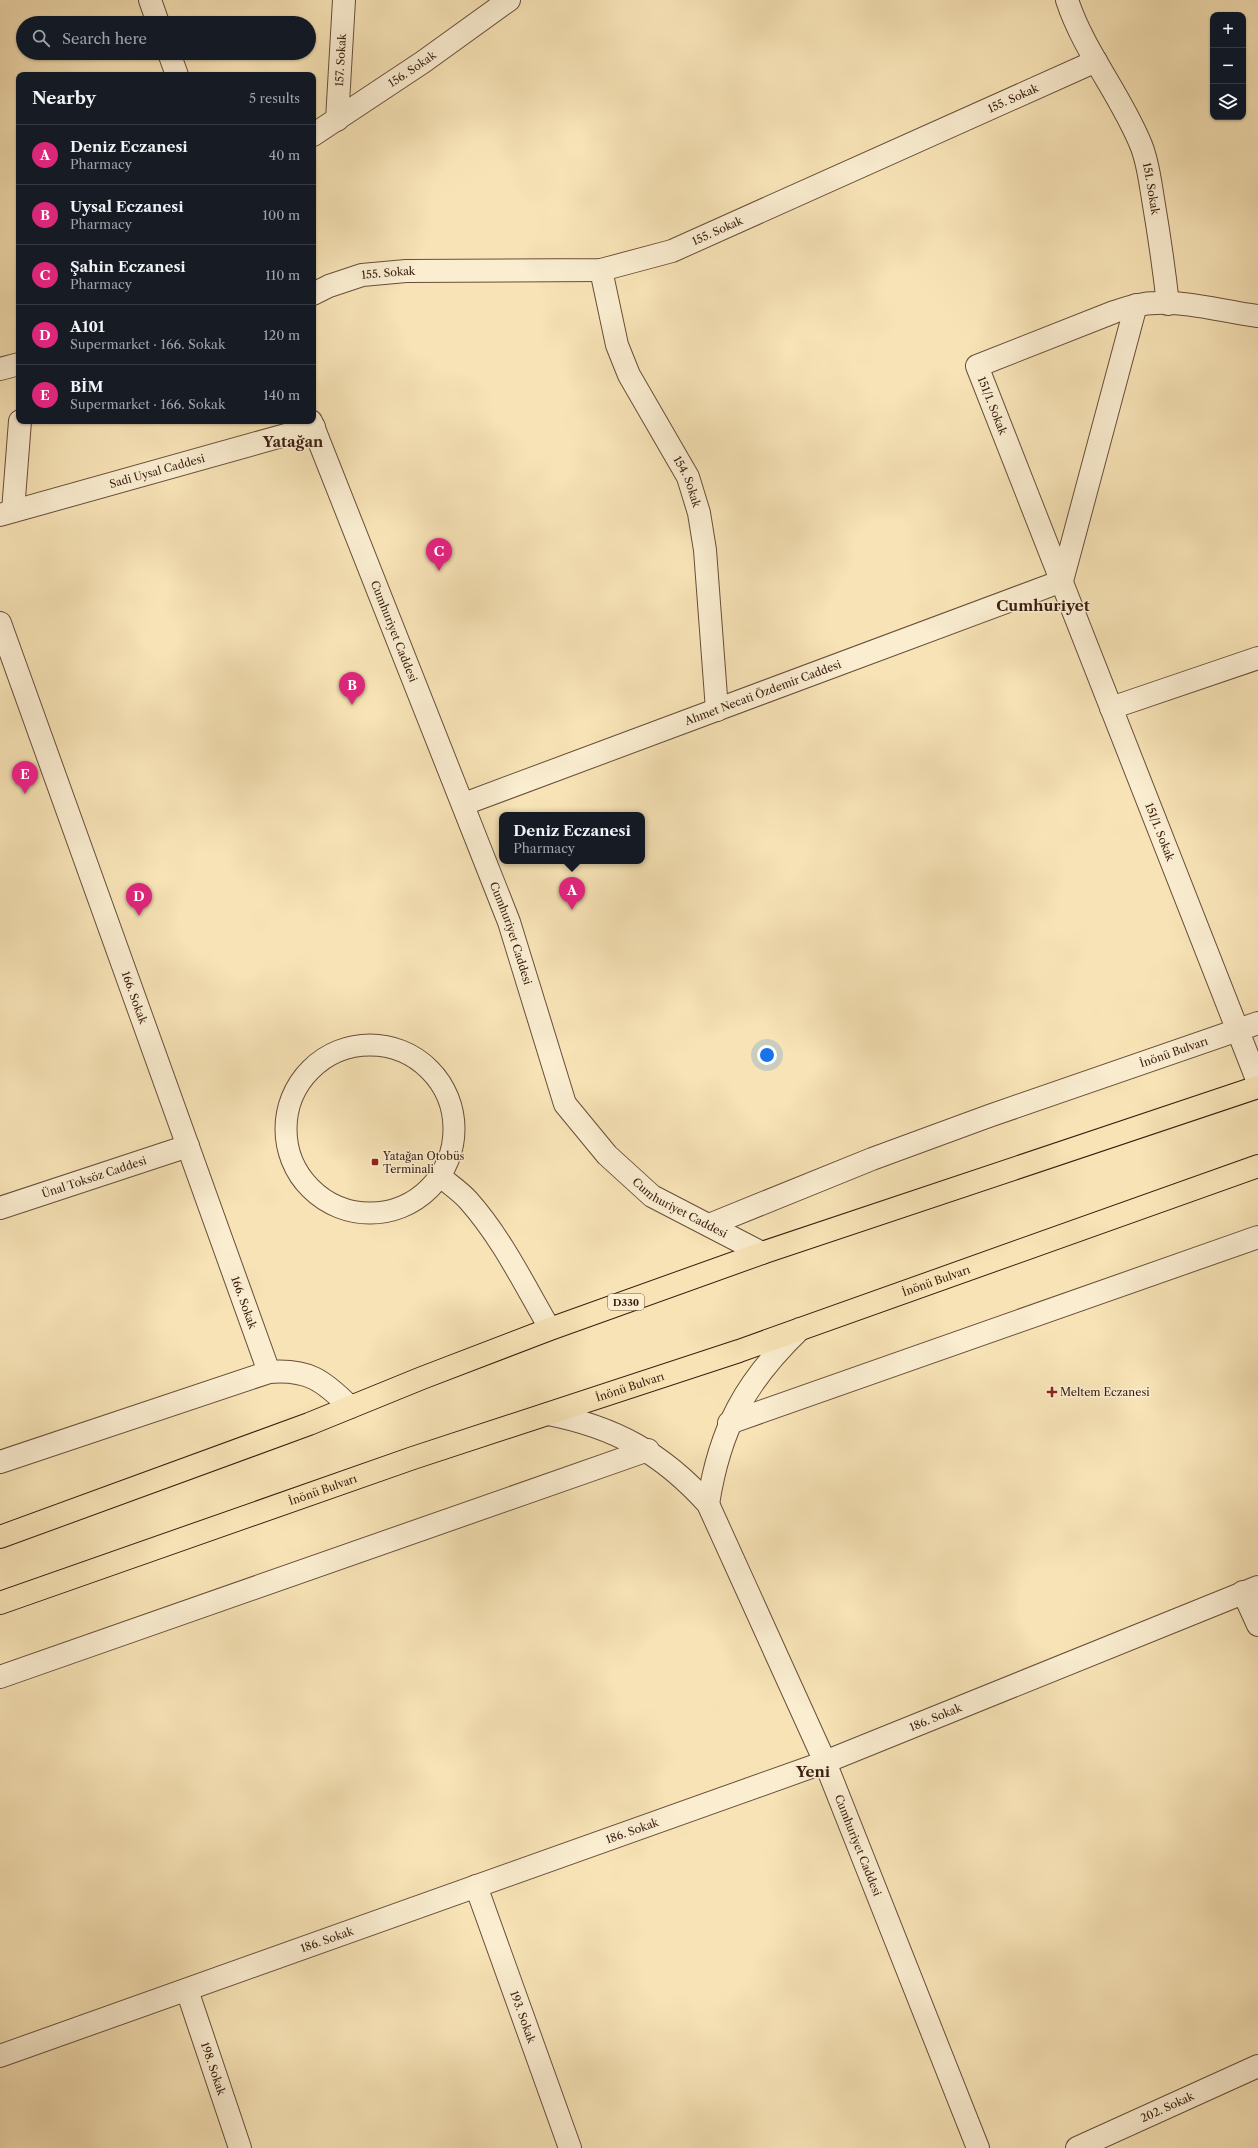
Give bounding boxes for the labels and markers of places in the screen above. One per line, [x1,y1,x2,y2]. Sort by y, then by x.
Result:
pin: C [426,538,452,571]
pin: B [339,672,365,705]
pin: E [12,761,38,794]
pin: A [559,877,585,910]
pin: D [126,883,152,916]
place label: Yatağan Otobüs Terminali [382,1149,465,1176]
marker: Yatağan Otobüs Terminali [370,1157,380,1167]
place label: Meltem Eczanesi [1060,1385,1150,1399]
marker: Meltem Eczanesi [1047,1387,1057,1397]

